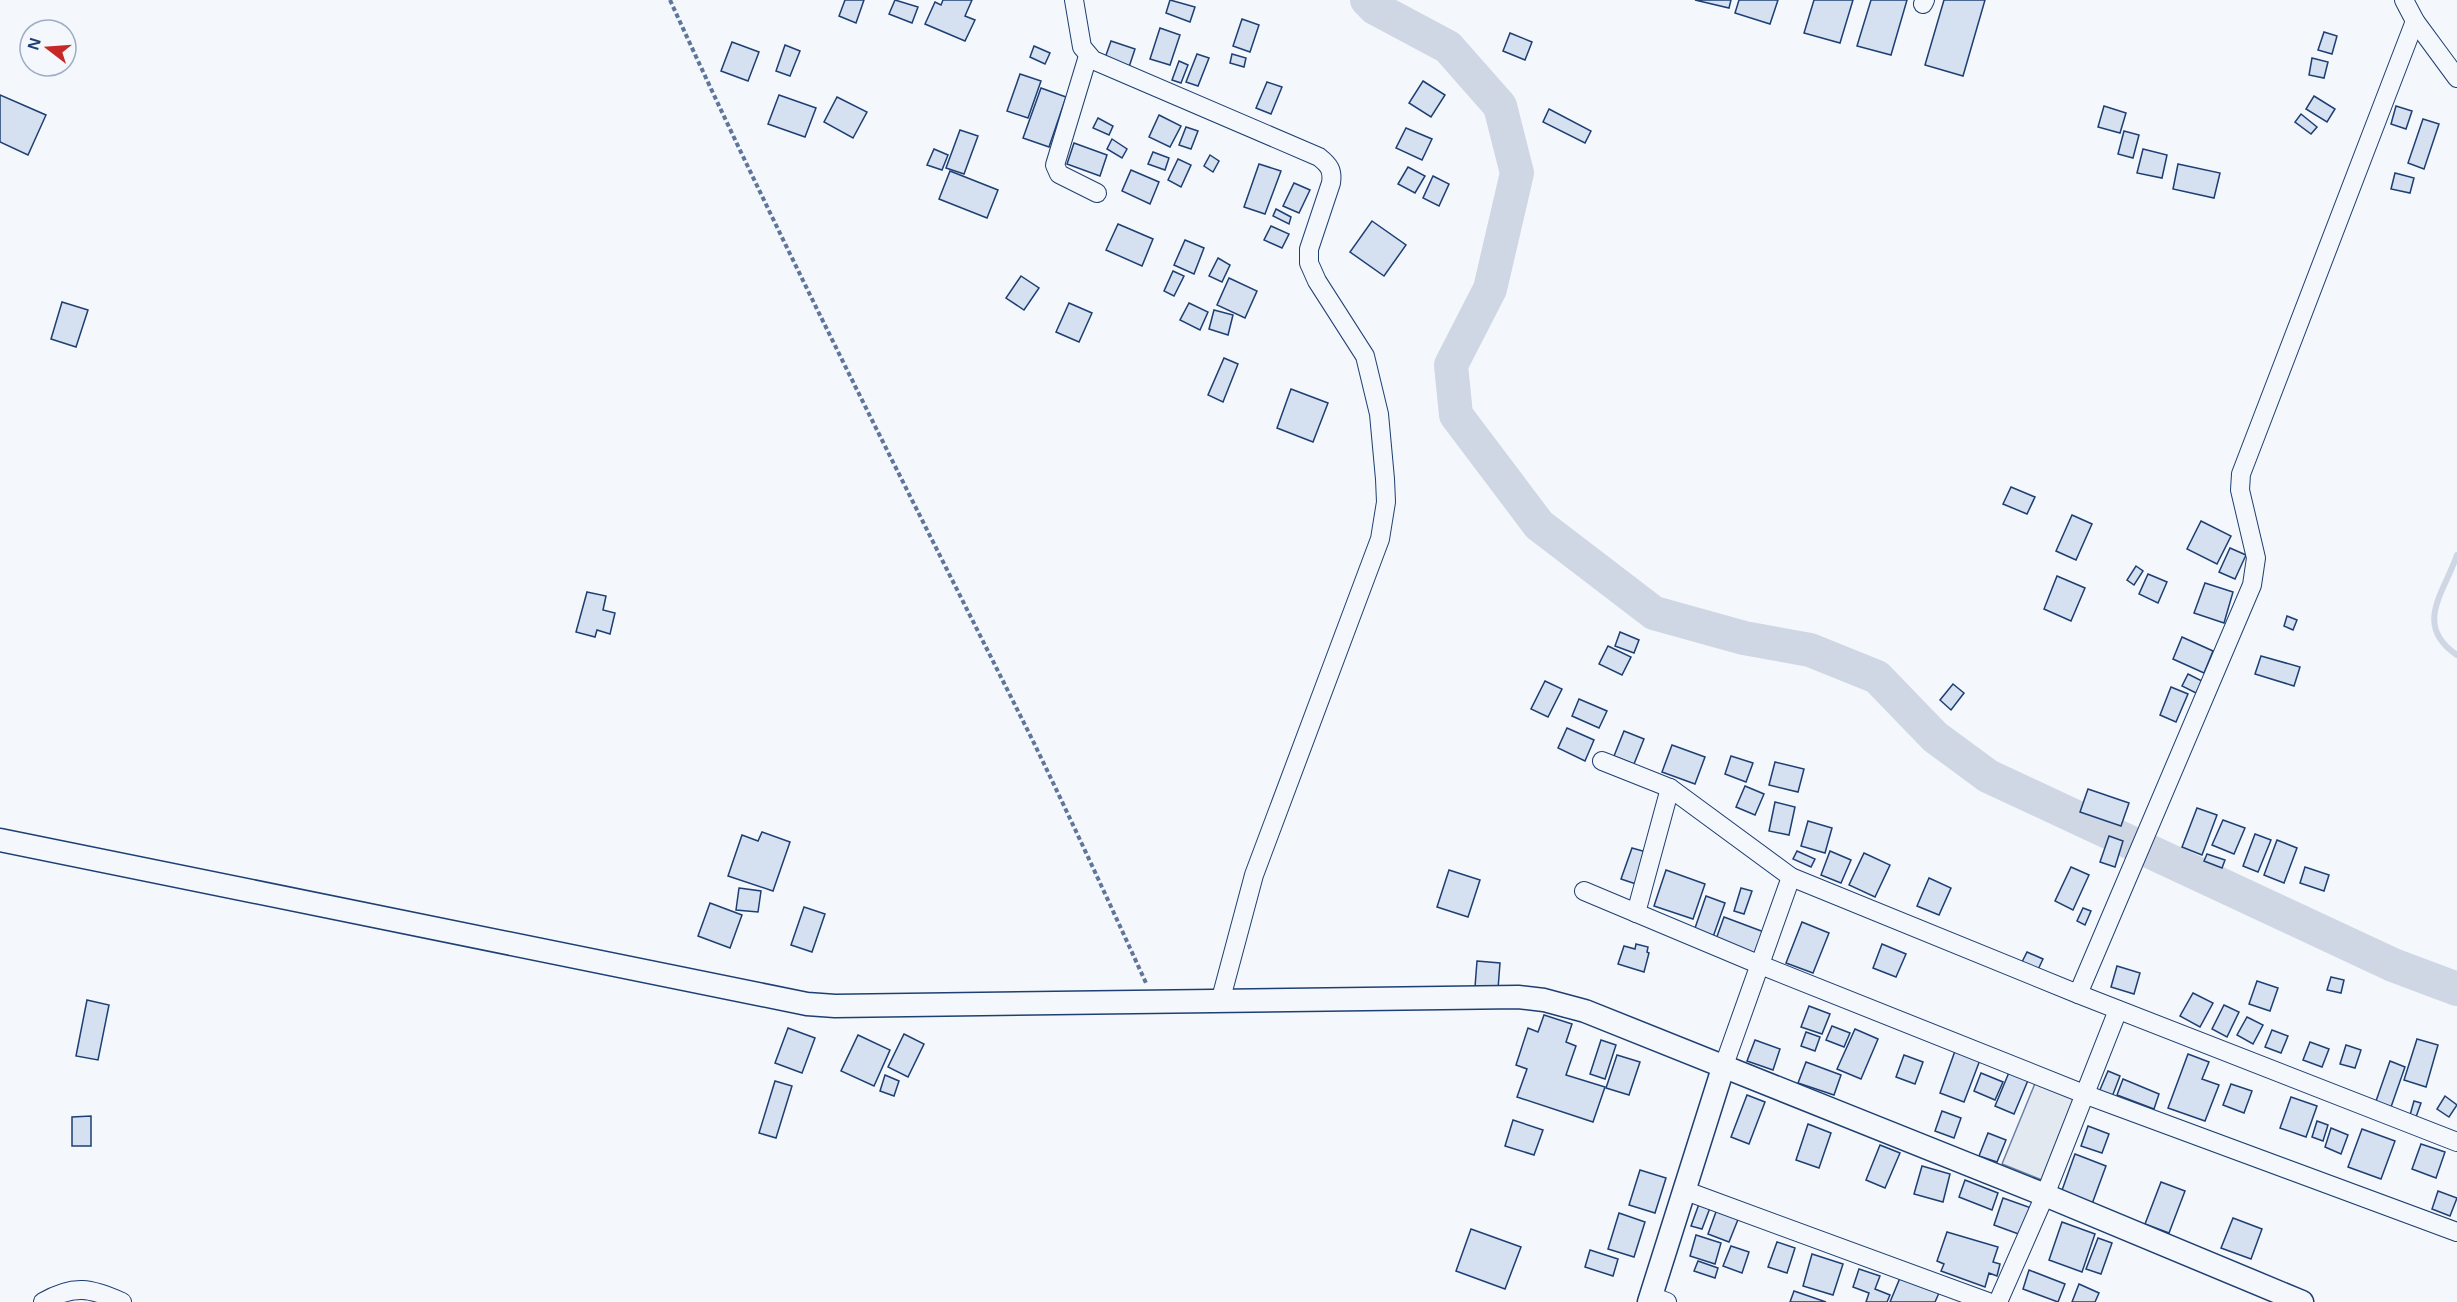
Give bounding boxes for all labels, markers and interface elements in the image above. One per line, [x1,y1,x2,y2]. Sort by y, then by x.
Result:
north arrow [18,18,78,78]
text: N [24,36,44,52]

